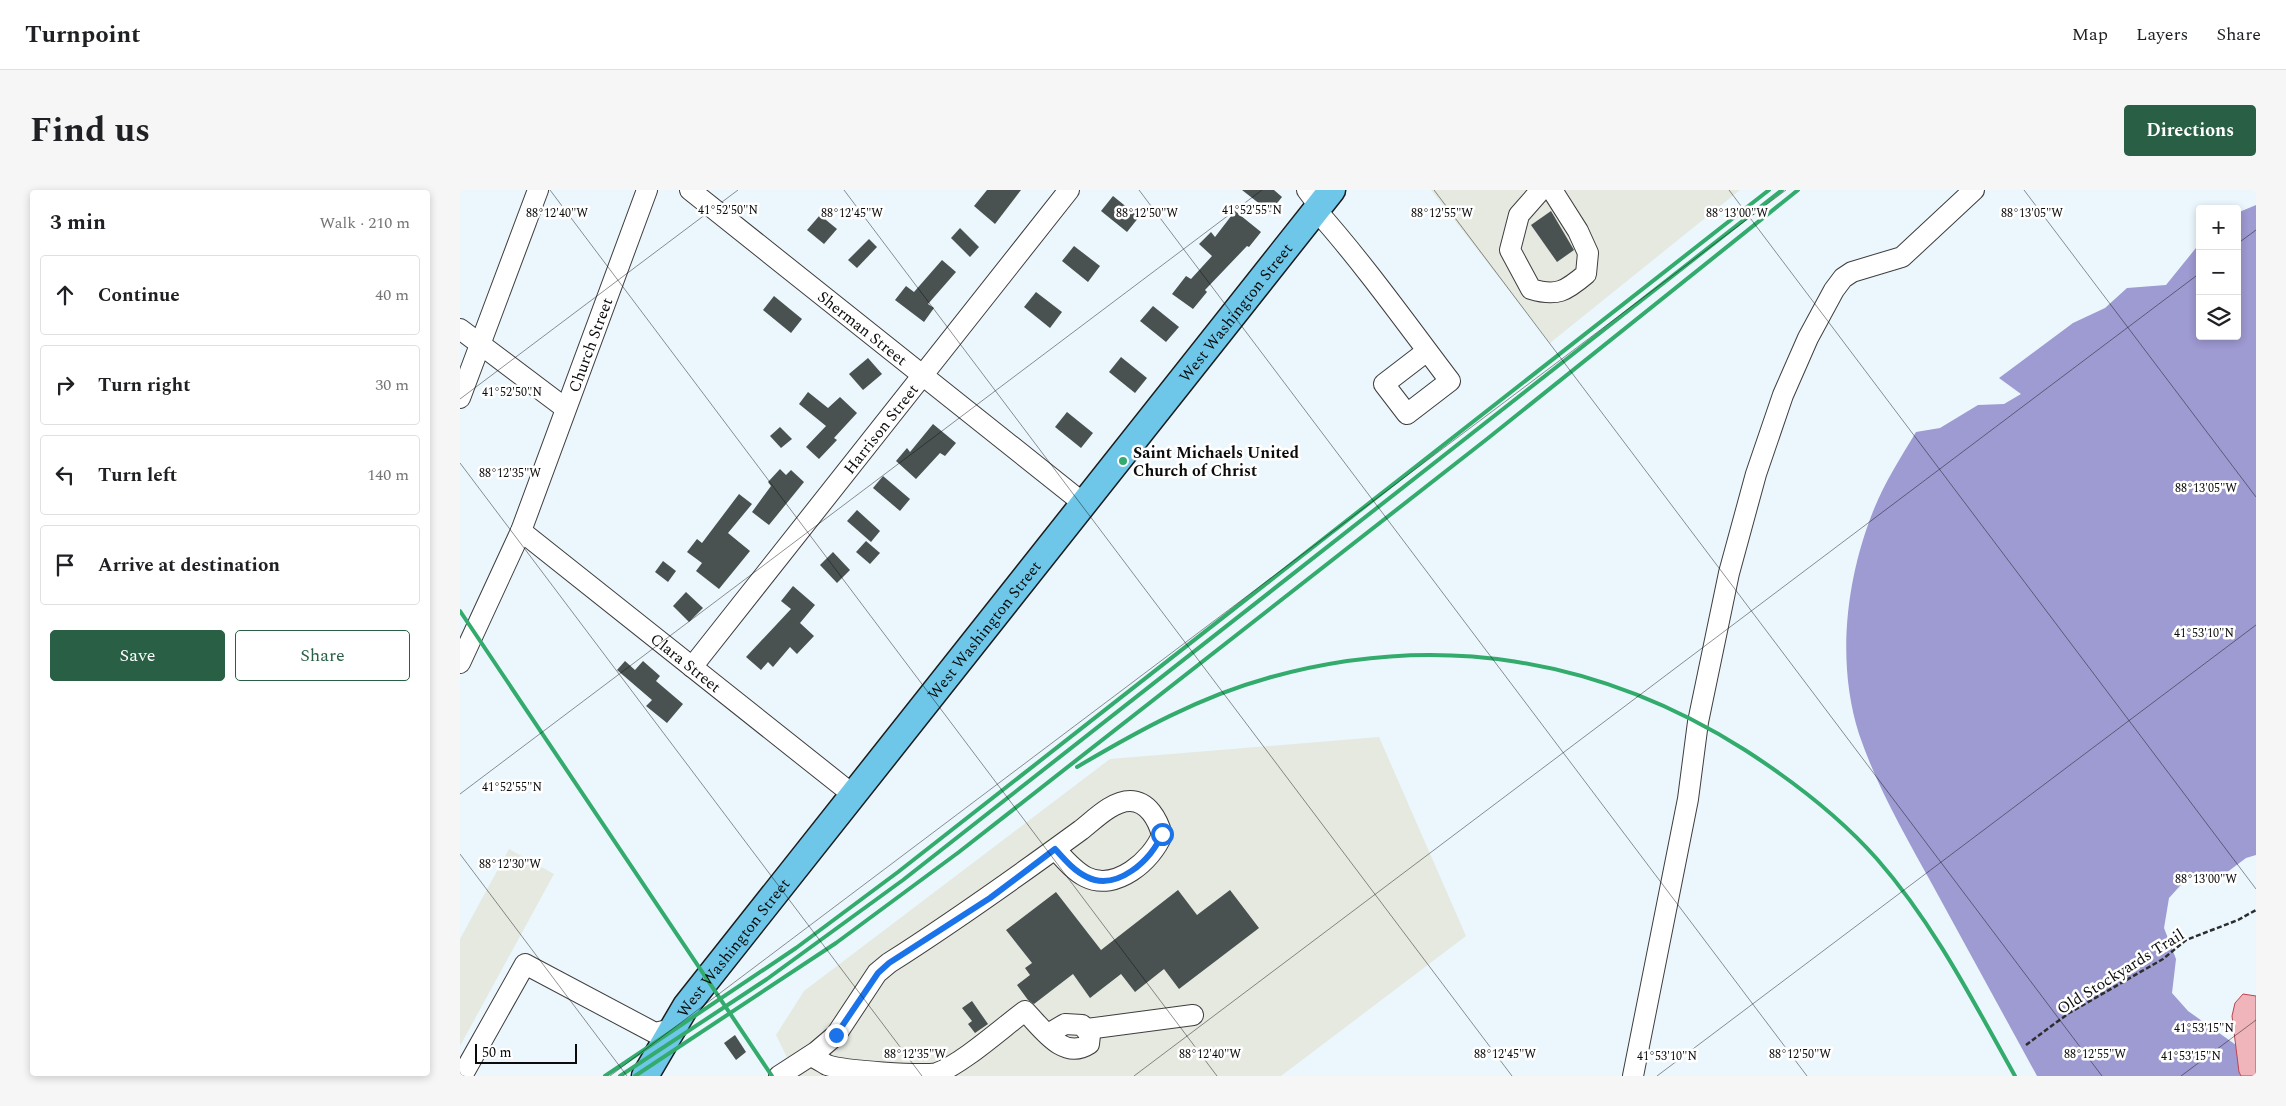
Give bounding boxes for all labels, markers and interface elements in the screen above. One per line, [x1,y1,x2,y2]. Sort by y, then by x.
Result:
text: Turnpoint [25,17,141,53]
text: Map [2072,21,2108,48]
text: Layers [2136,21,2188,48]
text: Share [2216,21,2261,48]
text: Find us [30,104,150,157]
button: Directions [2124,105,2256,156]
text: 41°52'50"N [698,201,758,220]
text: 41°52'55"N [1222,201,1282,220]
text: 88°12'40"W [526,204,588,223]
text: 88°12'45"W [821,204,883,223]
text: 88°12'50"W [1116,204,1178,223]
text: 88°12'55"W [1411,204,1473,223]
text: 88°13'00"W [1706,204,1768,223]
text: 88°13'05"W [2001,204,2063,223]
map controls [2196,205,2241,340]
button: + [2196,205,2241,250]
text: 3 min [50,207,106,239]
text: Walk · 210 m [319,211,410,235]
street label: West Washington Street [1173,238,1299,388]
button: − [2196,250,2241,295]
icon: ahead [51,281,79,309]
text: Continue [98,281,180,310]
text: 40 m [375,283,409,307]
street label: Sherman Street [812,285,913,372]
street label: Church Street [562,294,619,396]
button: layers [2196,295,2241,340]
icon: right [51,371,79,399]
text: Turn right [98,371,191,400]
text: 30 m [375,373,409,397]
street label: Harrison Street [838,378,925,479]
text: 41°52'50"N [482,383,542,402]
place label: Saint Michaels United Church of Christ [1133,441,1299,483]
marker: Saint Michaels United Church of Christ [1117,455,1129,467]
icon: left [51,461,79,489]
text: Turn left [98,461,177,490]
text: 140 m [367,463,409,487]
text: 88°12'35"W [479,464,541,483]
text: 88°13'05"W [2175,479,2237,498]
icon: arrive [51,551,79,579]
text: Arrive at destination [98,551,280,580]
street label: West Washington Street [922,555,1048,705]
text: 41°53'10"N [2174,624,2234,643]
street label: Clara Street [645,627,726,699]
button: Save [50,630,225,681]
button: Share [235,630,410,681]
text: 41°52'55"N [482,778,542,797]
route start [1151,823,1174,846]
text: 88°12'30"W [479,855,541,874]
text: 88°13'00"W [2175,870,2237,889]
street label: West Washington Street [671,873,796,1022]
street label: Old Stockyards Trail [2052,923,2189,1021]
text: 41°53'15"N [2174,1019,2234,1038]
route end [825,1024,848,1047]
scale bar [475,1041,578,1064]
text: 50 m [482,1042,512,1063]
text: 88°12'35"W [884,1045,946,1064]
text: 88°12'40"W [1179,1045,1241,1064]
text: 88°12'45"W [1474,1045,1536,1064]
text: 88°12'50"W [1769,1045,1831,1064]
text: 88°12'55"W [2064,1045,2126,1064]
text: 41°53'10"N [1637,1047,1697,1066]
text: 41°53'15"N [2161,1047,2221,1066]

